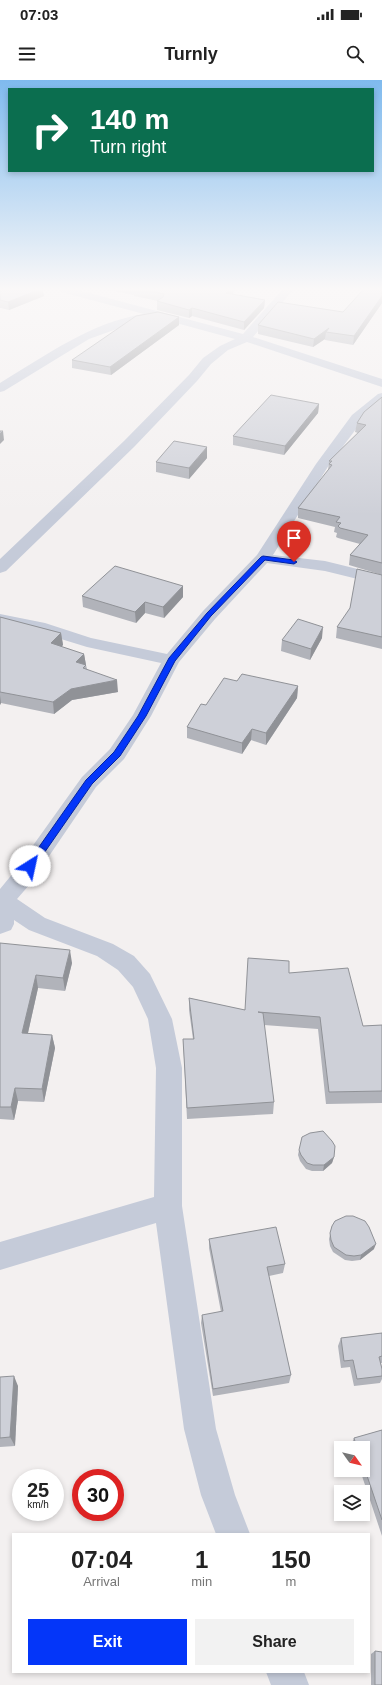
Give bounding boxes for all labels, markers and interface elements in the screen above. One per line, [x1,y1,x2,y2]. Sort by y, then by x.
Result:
text: 07:03 [20,6,58,23]
icon: menu [16,43,38,65]
icon: search [344,43,366,65]
text: Turnly [164,44,218,64]
icon: right [24,104,76,156]
text: 140 m [90,104,169,135]
text: Turn right [90,137,166,157]
pin [277,521,311,562]
icon: arrive [283,527,305,549]
position arrow [9,845,51,887]
north arrow [334,1441,370,1477]
map controls [334,1441,370,1521]
speed limit sign: 30 [72,1469,124,1521]
text: 25 [27,1479,49,1501]
button: layers [334,1485,370,1521]
text: km/h [27,1499,49,1510]
text: 07:04 [71,1546,132,1573]
text: 1 [195,1546,208,1573]
text: 150 [271,1546,311,1573]
text: Arrival [83,1574,120,1589]
text: min [191,1574,212,1589]
text: m [286,1574,296,1589]
button: Exit [28,1619,187,1665]
button: Share [195,1619,354,1665]

